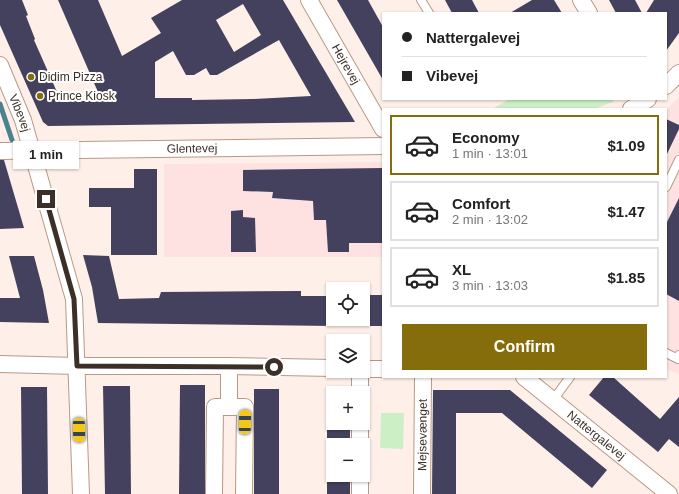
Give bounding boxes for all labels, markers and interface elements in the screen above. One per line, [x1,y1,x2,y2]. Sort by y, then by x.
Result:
text: Nattergalevej [426,29,520,46]
street label: Hejrevej [329,42,363,87]
text: Vibevej [426,67,478,84]
place label: Didim Pizza [39,70,103,84]
marker: Didim Pizza [26,72,36,82]
place label: Prince Kiosk [48,89,116,103]
marker: Prince Kiosk [35,91,45,101]
street label: Vibevej [6,92,33,133]
icon: car [404,127,440,163]
text: Economy [452,129,520,146]
text: $1.09 [607,137,645,154]
callout: 1 min [13,141,79,169]
street label: Glentevej [167,141,217,156]
text: 1 min · 13:01 [452,146,528,161]
text: 1 min [29,147,63,162]
route end [37,190,55,208]
icon: car [404,193,440,229]
text: Comfort [452,195,510,212]
text: $1.47 [607,203,645,220]
text: 2 min · 13:02 [452,212,528,227]
icon: car [404,259,440,295]
text: XL [452,261,471,278]
text: $1.85 [607,269,645,286]
text: 3 min · 13:03 [452,278,528,293]
map controls [326,282,370,482]
button: locate [326,282,370,326]
button: Confirm [402,324,647,370]
button: layers [326,334,370,378]
route start [265,358,283,376]
button: + [326,386,370,430]
street label: Mejsevænget [415,398,430,471]
street label: Nattergalevej [564,408,628,463]
car [239,410,251,434]
car [73,418,85,442]
button: − [326,438,370,482]

